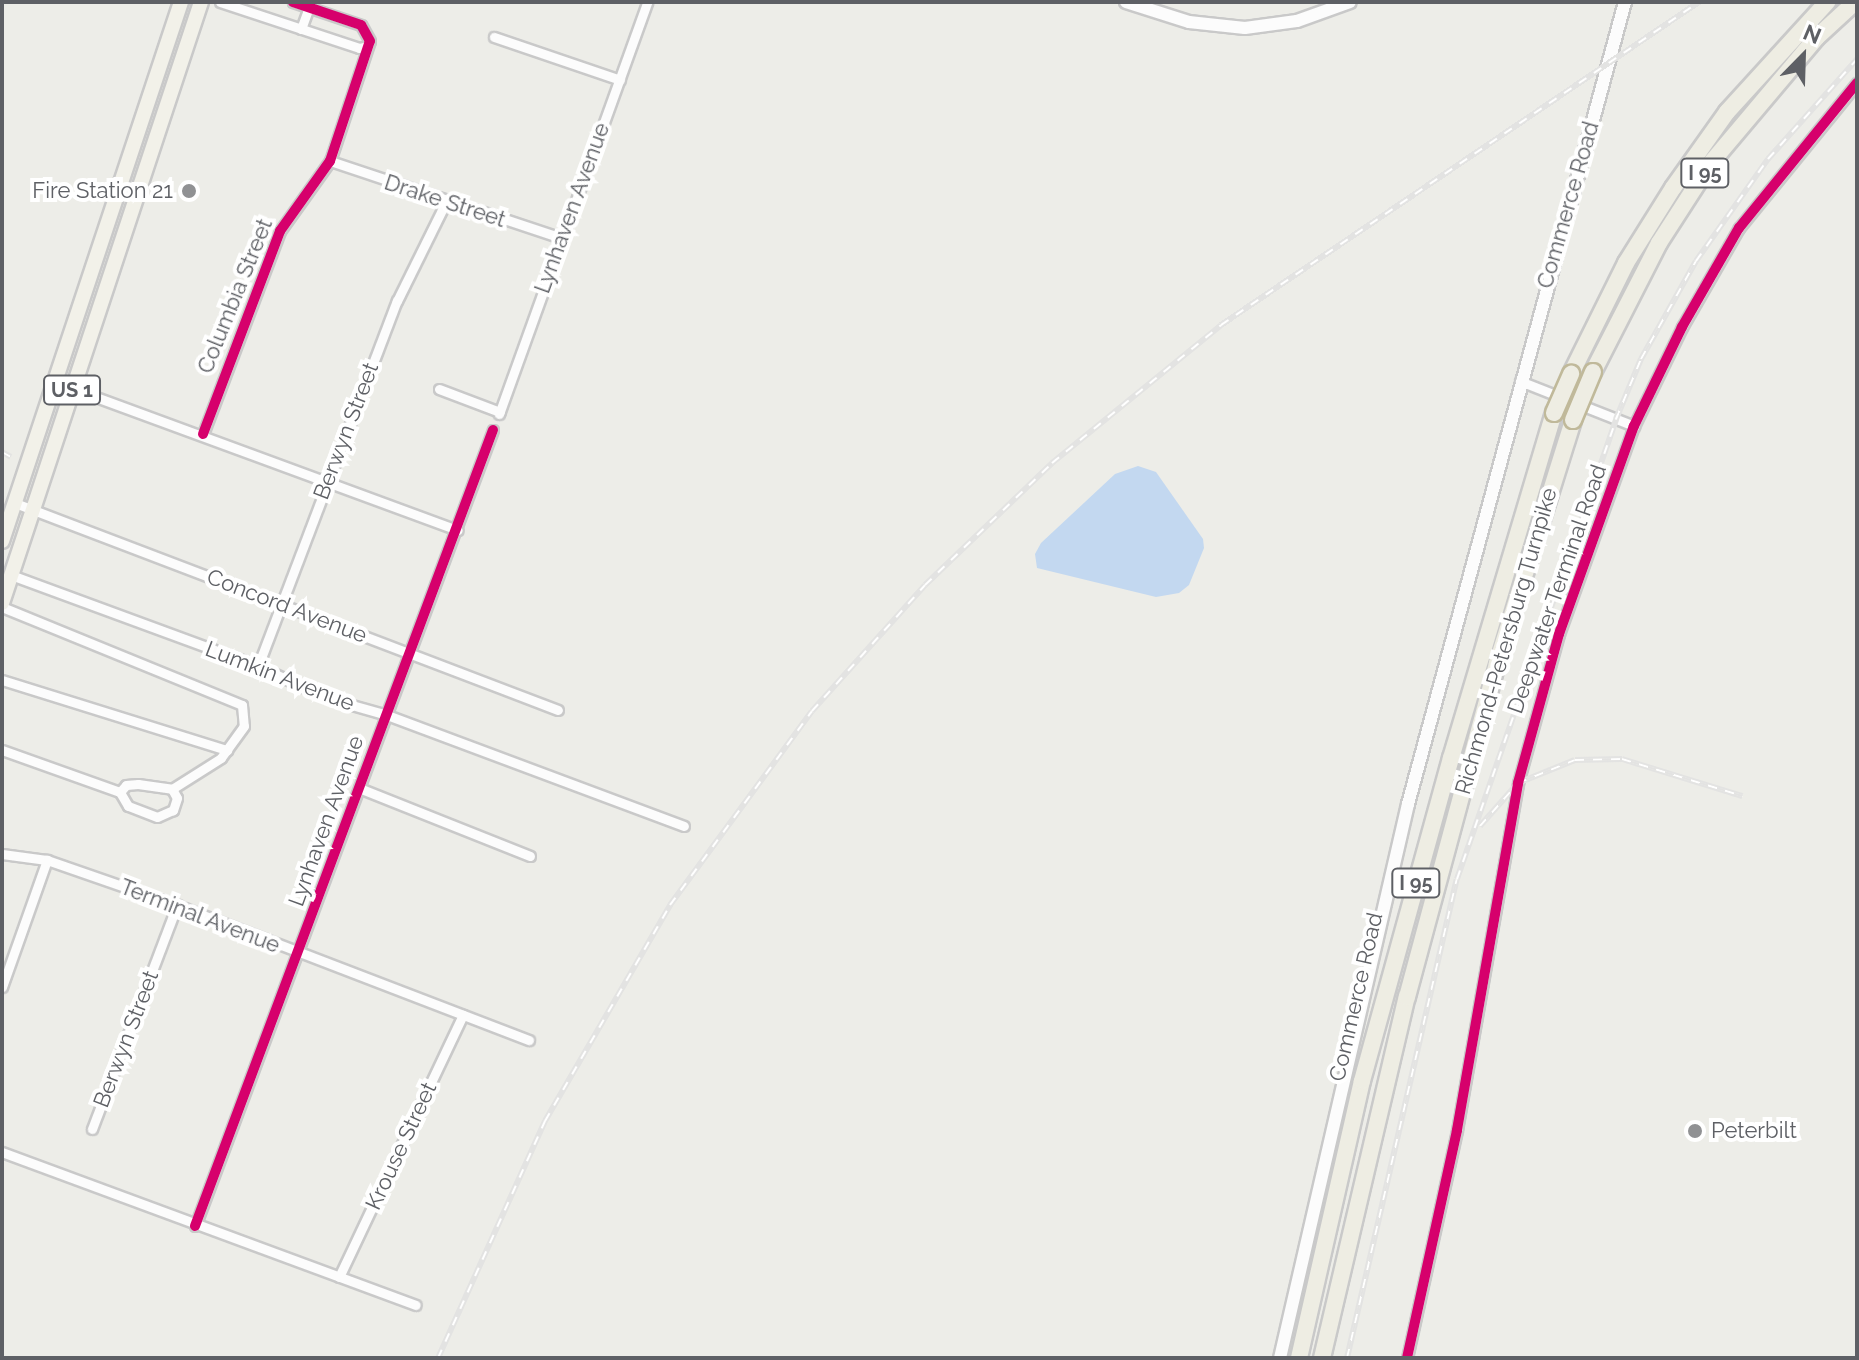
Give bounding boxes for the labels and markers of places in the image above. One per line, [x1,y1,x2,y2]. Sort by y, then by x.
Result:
place label: Fire Station 21 [32,178,173,204]
marker: Fire Station 21 [180,182,198,200]
place label: Peterbilt [1711,1118,1797,1144]
marker: Peterbilt [1686,1122,1704,1140]

